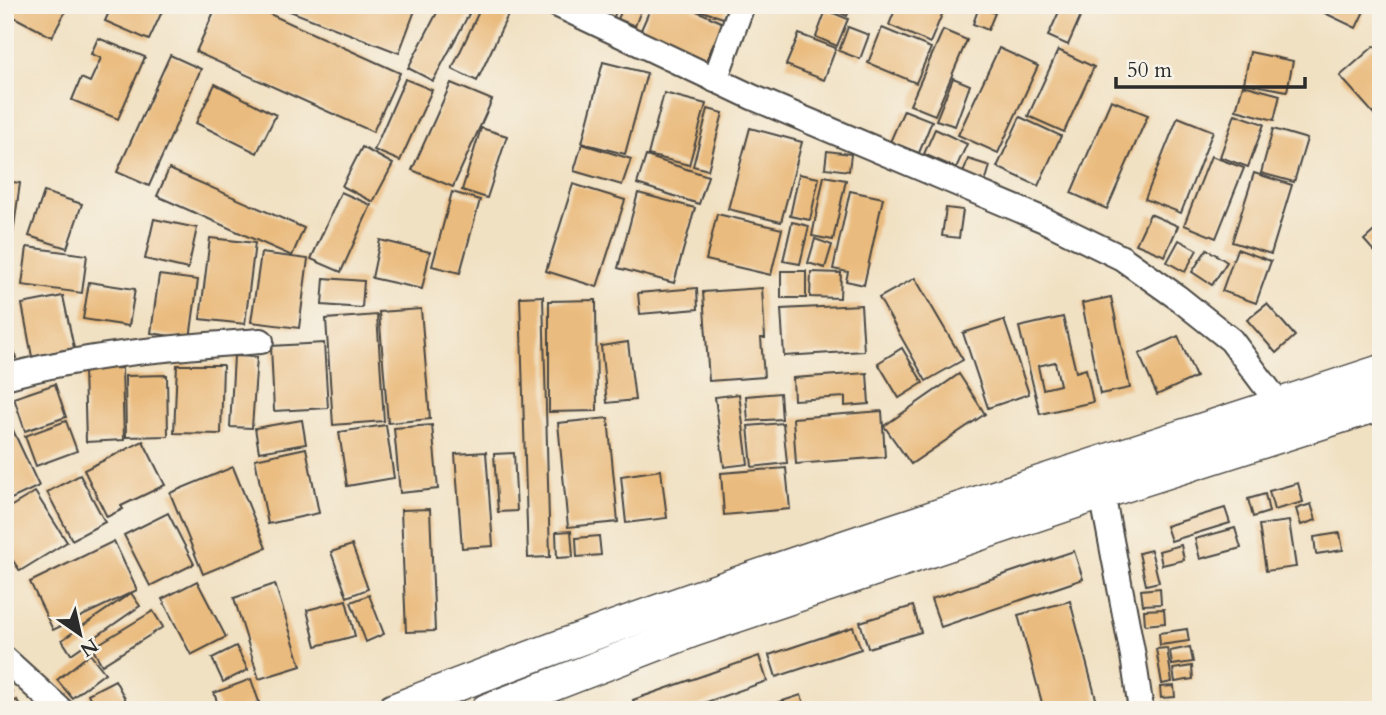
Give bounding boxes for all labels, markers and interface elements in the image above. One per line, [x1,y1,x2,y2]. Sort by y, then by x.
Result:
scale bar [1116,46,1306,90]
text: 50 m [1127,56,1172,85]
north arrow [46,600,116,670]
text: N [74,632,103,663]

